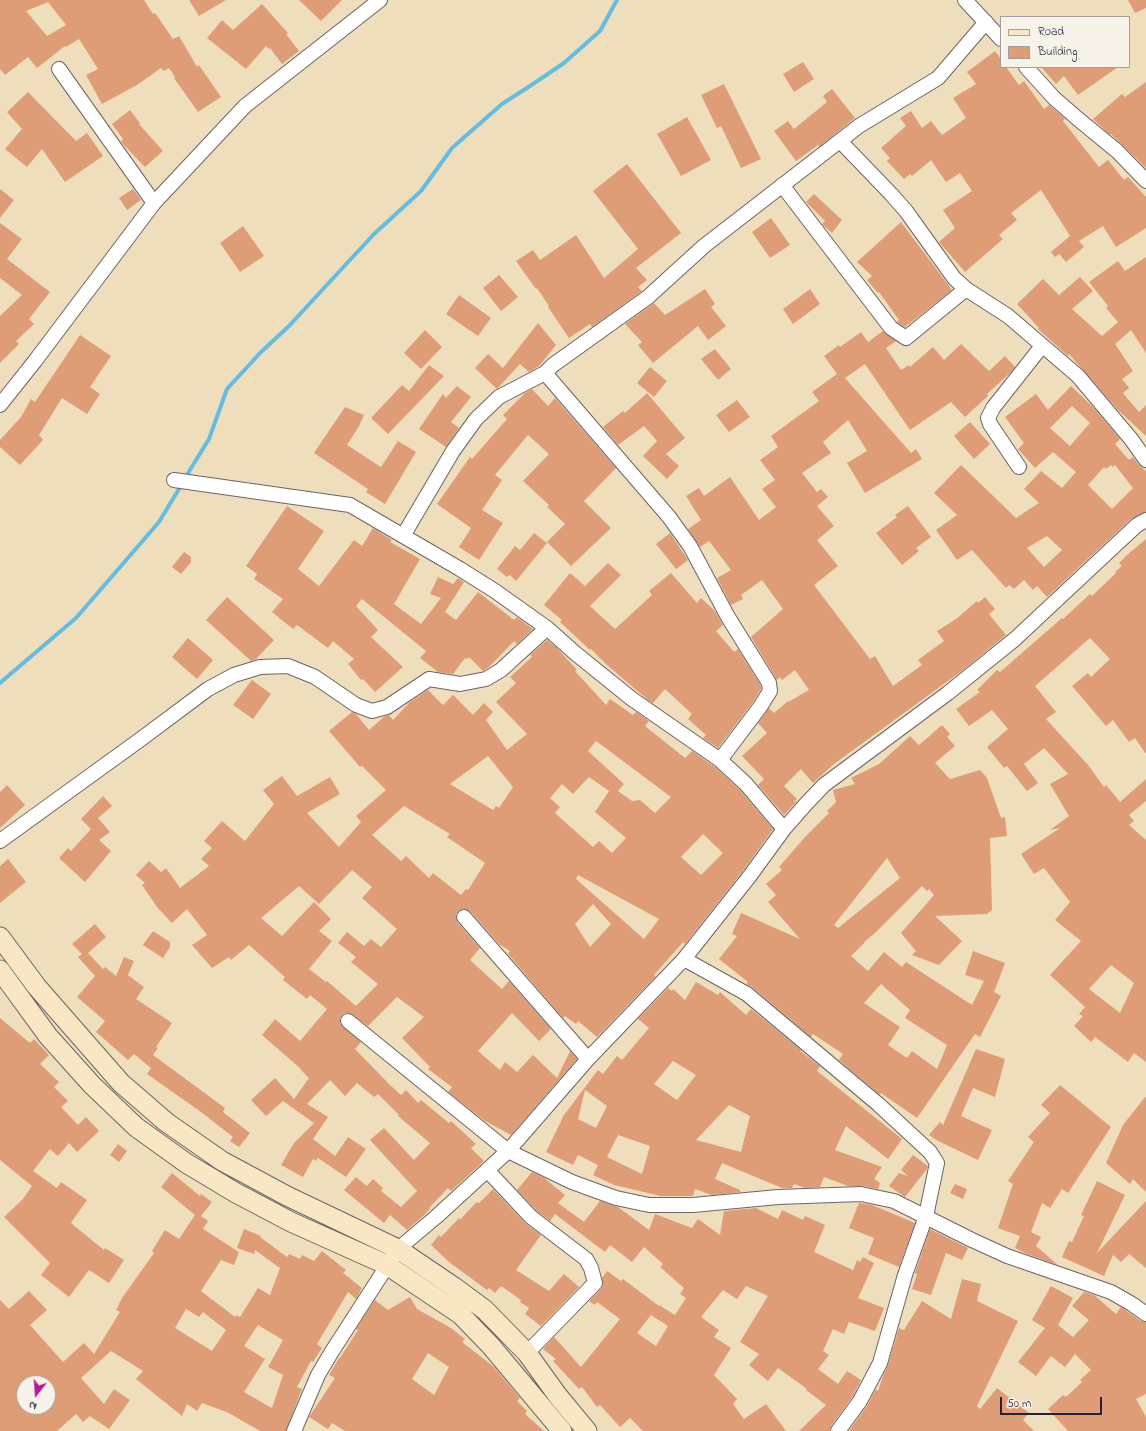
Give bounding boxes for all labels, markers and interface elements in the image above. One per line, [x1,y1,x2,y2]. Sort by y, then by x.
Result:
legend [1000,16,1130,68]
text: Road [1038,23,1064,41]
text: Building [1038,43,1077,61]
north arrow [16,1375,56,1415]
scale bar [1002,1389,1104,1415]
text: 50 m [1007,1395,1031,1413]
text: N [27,1397,39,1414]

